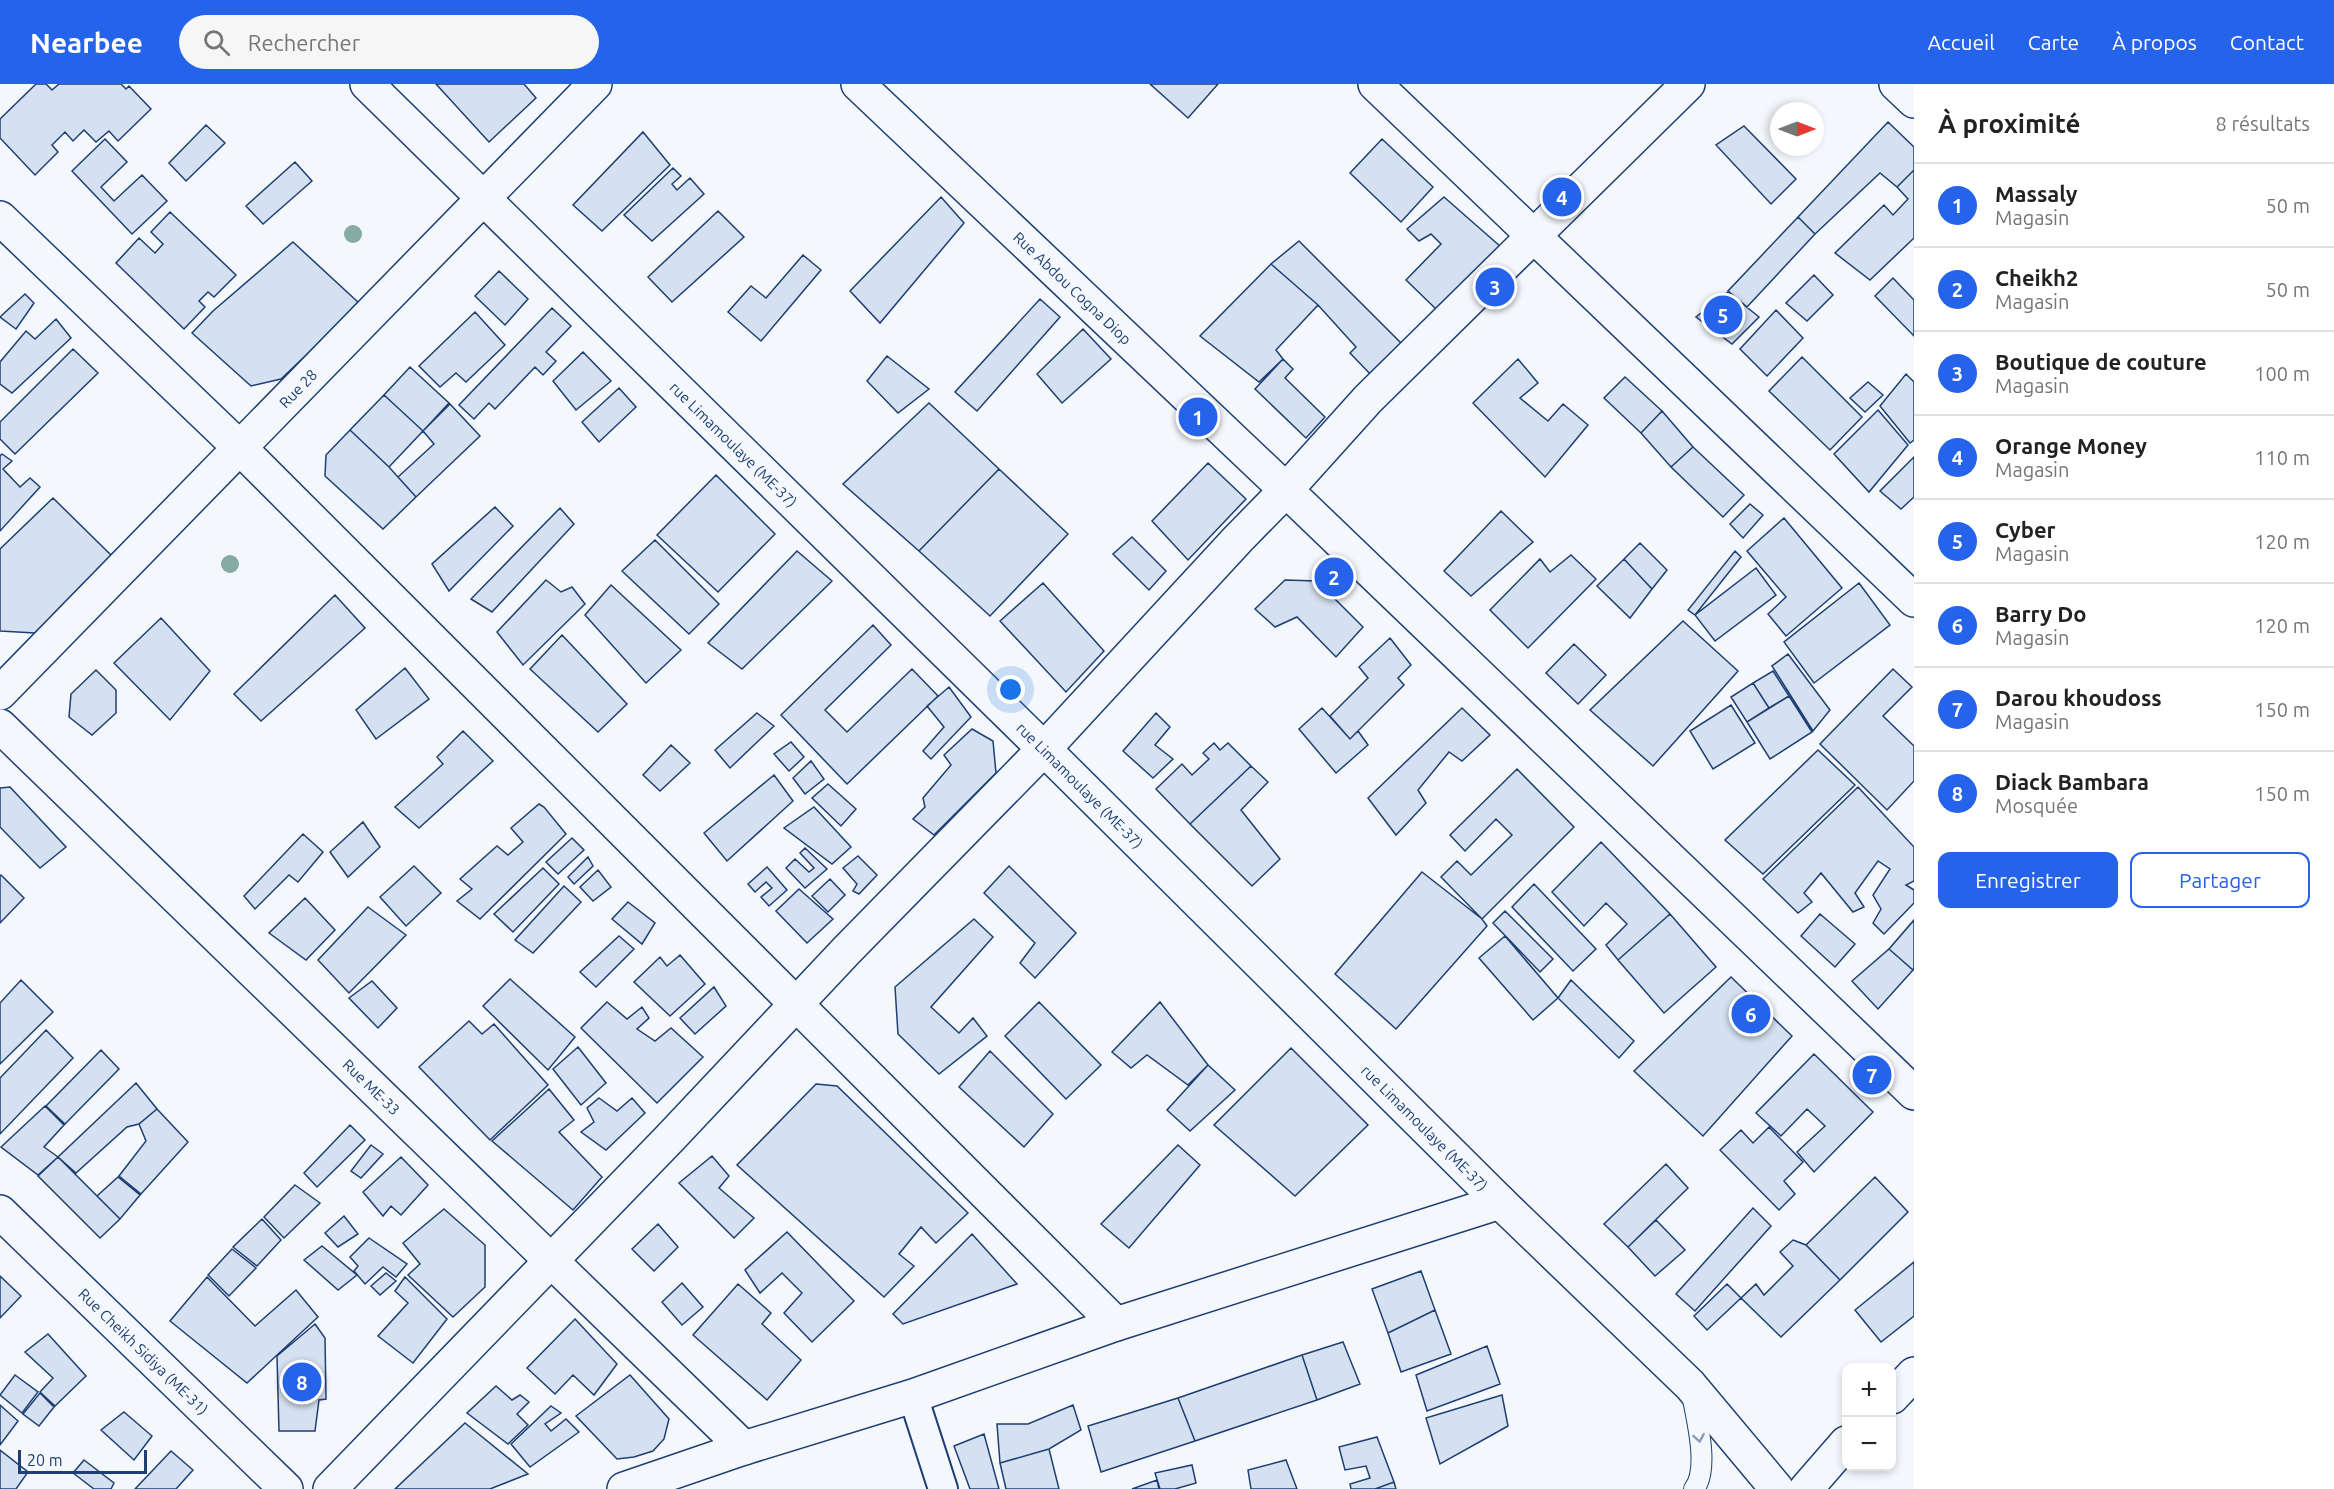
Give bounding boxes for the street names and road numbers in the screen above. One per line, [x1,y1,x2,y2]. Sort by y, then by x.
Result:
street label: Rue Abdou Cogna Diop [1010,228,1135,348]
street label: Rue 28 [275,366,320,411]
street label: rue Limamoulaye (ME-37) [667,378,801,510]
street label: rue Limamoulaye (ME-37) [1013,719,1147,851]
street label: Rue ME-33 [340,1055,404,1118]
street label: rue Limamoulaye (ME-37) [1358,1061,1492,1194]
street label: Rue Cheikh Sidiya (ME-31) [75,1285,212,1418]

